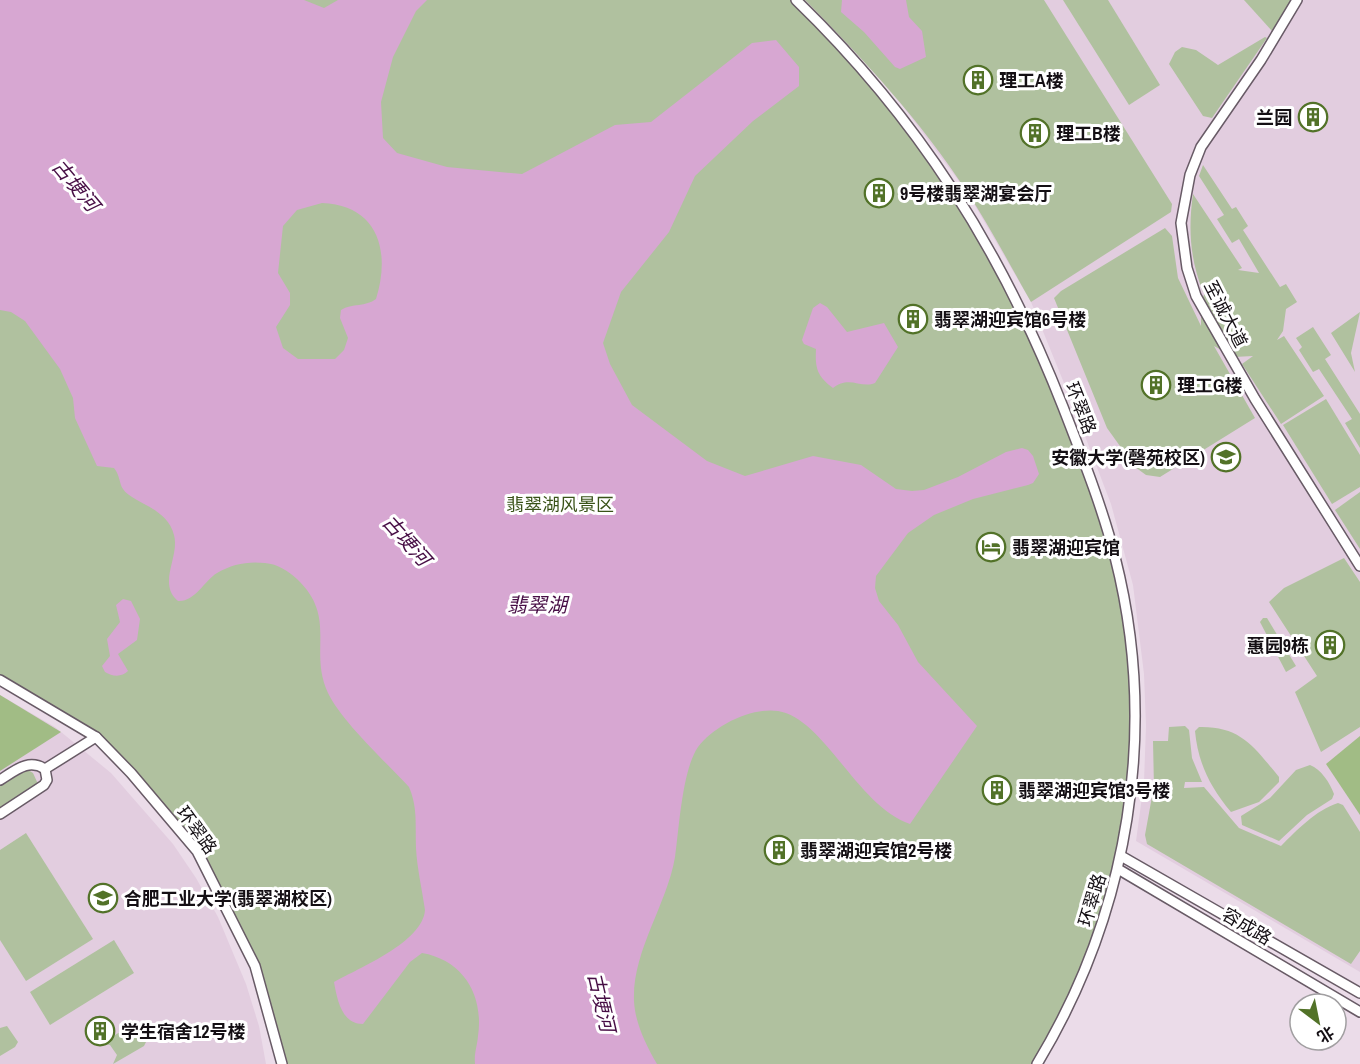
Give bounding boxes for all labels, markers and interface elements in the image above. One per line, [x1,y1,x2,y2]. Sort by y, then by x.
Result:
building icon: 理工A楼 [962,64,994,96]
place label: 理工A楼 [999,68,1064,93]
building icon: 兰园 [1297,101,1329,133]
place label: 兰园 [1256,105,1292,130]
building icon: 理工B楼 [1019,117,1051,149]
place label: 理工B楼 [1056,121,1121,146]
water label: 古埂河 [46,153,108,220]
building icon: 9号楼翡翠湖宴会厅 [863,177,895,209]
place label: 9号楼翡翠湖宴会厅 [900,181,1052,206]
street label: 至诚大道 [1199,276,1253,352]
building icon: 翡翠湖迎宾馆6号楼 [897,303,929,335]
place label: 翡翠湖迎宾馆6号楼 [934,307,1086,332]
building icon: 理工G楼 [1140,369,1172,401]
place label: 理工G楼 [1177,373,1242,398]
street label: 环翠路 [1060,378,1102,438]
school or university icon: 安徽大学(磬苑校区) [1210,441,1242,473]
place label: 安徽大学(磬苑校区) [1051,445,1205,470]
park label: 翡翠湖风景区 [506,492,614,517]
water label: 古埂河 [377,509,440,574]
hotel icon: 翡翠湖迎宾馆 [975,531,1007,563]
place label: 翡翠湖迎宾馆 [1012,535,1120,560]
water label: 翡翠湖 [507,591,570,618]
building icon: 蕙园9栋 [1314,629,1346,661]
place label: 蕙园9栋 [1247,633,1309,658]
building icon: 翡翠湖迎宾馆3号楼 [981,774,1013,806]
place label: 翡翠湖迎宾馆3号楼 [1018,778,1170,803]
street label: 环翠路 [171,801,223,859]
building icon: 翡翠湖迎宾馆2号楼 [763,834,795,866]
place label: 翡翠湖迎宾馆2号楼 [800,838,952,863]
street label: 环翠路 [1072,871,1112,929]
school or university icon: 合肥工业大学(翡翠湖校区) [87,882,119,914]
place label: 合肥工业大学(翡翠湖校区) [124,886,332,911]
street label: 容成路 [1217,901,1277,951]
water label: 古埂河 [582,970,623,1038]
north arrow [1288,992,1348,1052]
building icon: 学生宿舍12号楼 [84,1015,116,1047]
place label: 学生宿舍12号楼 [121,1019,245,1044]
text: 北 [1313,1021,1339,1048]

